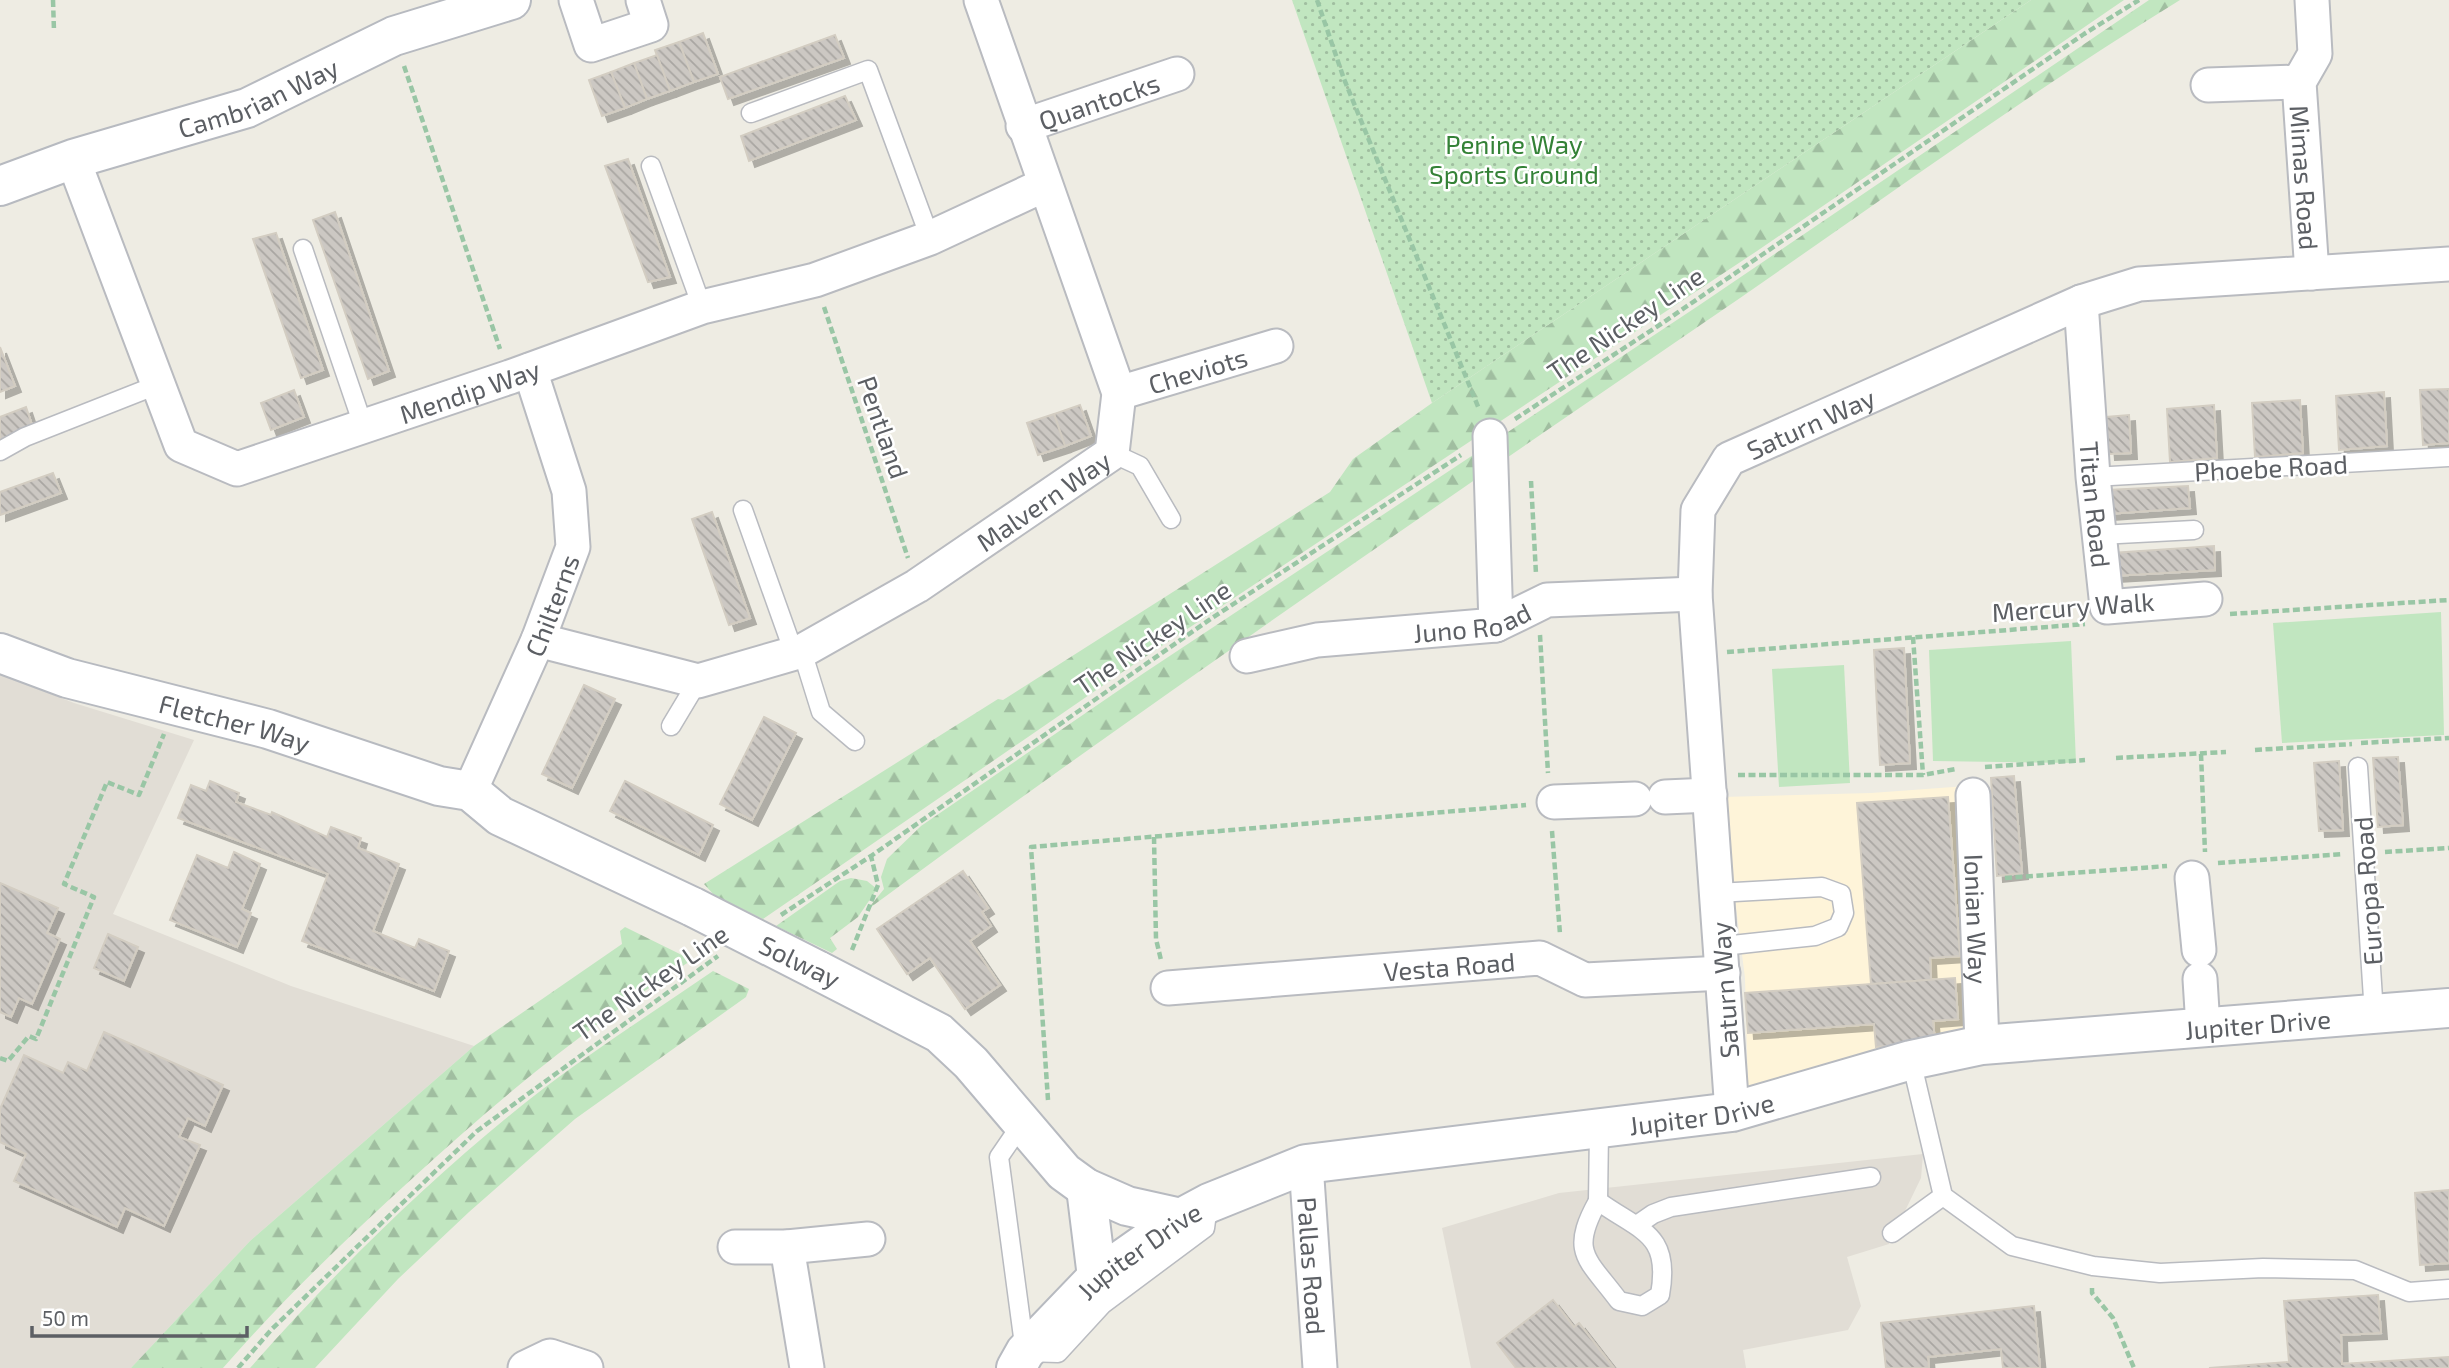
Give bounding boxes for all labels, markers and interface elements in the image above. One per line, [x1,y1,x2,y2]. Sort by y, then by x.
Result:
street label: Cambrian Way [174,50,343,143]
street label: Quantocks [1034,66,1163,135]
street label: Mimas Road [2285,104,2326,251]
park label: Penine Way Sports Ground [1429,128,1599,189]
street label: The Nickey Line [1541,259,1709,387]
street label: Cheviots [1144,340,1251,399]
street label: Mendip Way [395,352,544,429]
street label: Pentland [852,372,916,482]
street label: Saturn Way [1741,381,1879,465]
street label: Titan Road [2075,440,2118,569]
street label: Malvern Way [970,443,1116,557]
street label: Phoebe Road [2193,448,2349,486]
street label: Chilterns [517,550,584,661]
street label: The Nickey Line [1068,573,1236,701]
street label: Mercury Walk [1991,585,2155,627]
street label: Juno Road [1412,595,1535,647]
street label: Fletcher Way [156,687,315,758]
street label: Europa Road [2346,815,2388,967]
street label: Ionian Way [1960,853,1995,985]
street label: The Nickey Line [567,917,733,1047]
street label: Saturn Way [1704,920,1744,1059]
street label: Solway [755,928,846,994]
street label: Vesta Road [1382,945,1516,986]
street label: Jupiter Drive [2183,1002,2332,1044]
street label: Jupiter Drive [1627,1085,1777,1140]
street label: Jupiter Drive [1069,1195,1206,1305]
street label: Pallas Road [1293,1196,1333,1336]
scale bar [32,1294,247,1338]
text: 50 m [42,1305,89,1330]

